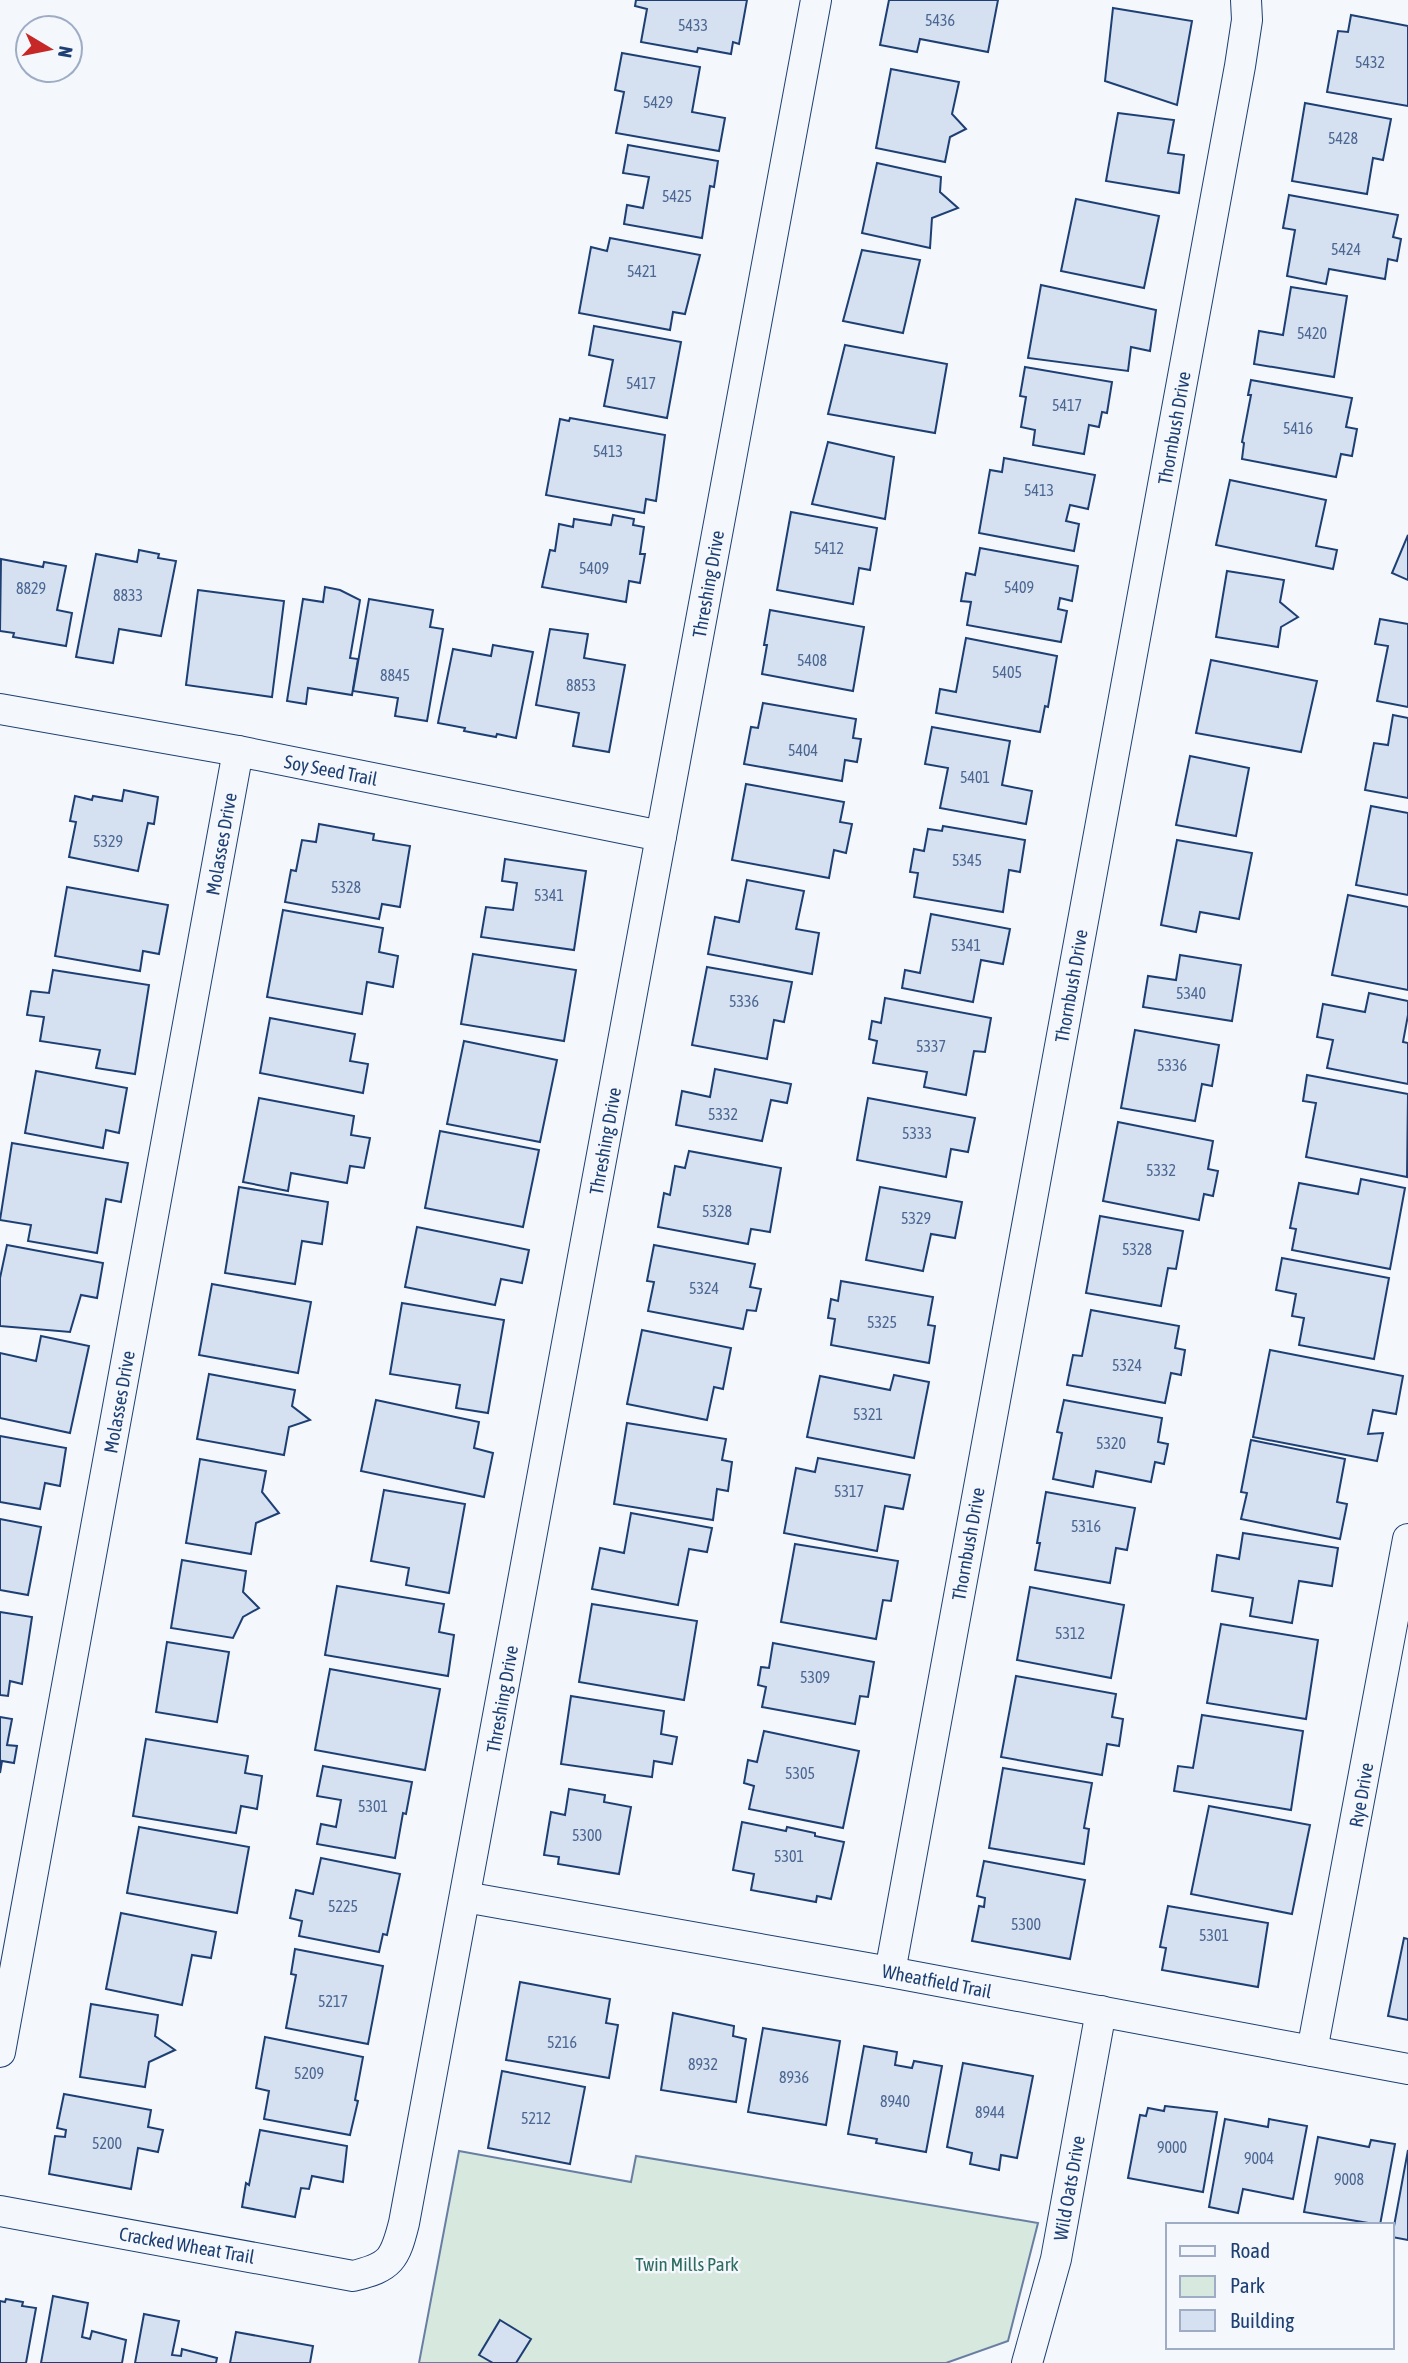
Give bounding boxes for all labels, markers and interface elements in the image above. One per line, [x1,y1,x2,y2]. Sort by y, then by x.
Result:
house number: 5436 [925,11,955,29]
north arrow [14,14,84,84]
house number: 5433 [678,16,708,34]
text: N [54,45,78,59]
house number: 5432 [1355,53,1385,71]
house number: 5429 [643,93,673,111]
house number: 5428 [1328,129,1358,147]
house number: 5425 [662,187,692,205]
house number: 5424 [1331,240,1361,258]
house number: 5421 [627,262,657,280]
house number: 5420 [1297,324,1327,342]
street label: Thornbush Drive [1153,370,1195,486]
house number: 5417 [626,374,656,392]
house number: 5417 [1052,396,1082,414]
house number: 5416 [1283,419,1313,437]
house number: 5413 [593,442,623,460]
house number: 5413 [1024,481,1054,499]
street label: Threshing Drive [688,529,728,639]
house number: 5412 [814,539,844,557]
house number: 5409 [579,559,609,577]
house number: 5409 [1004,578,1034,596]
house number: 8829 [16,579,46,597]
house number: 8833 [113,586,143,604]
house number: 5408 [797,651,827,669]
house number: 5405 [992,663,1022,681]
house number: 8845 [380,666,410,684]
house number: 8853 [566,676,596,694]
house number: 5404 [788,741,818,759]
street label: Soy Seed Trail [283,750,379,790]
house number: 5401 [960,768,990,786]
street label: Molasses Drive [201,791,241,897]
house number: 5329 [93,832,123,850]
house number: 5345 [952,851,982,869]
house number: 5328 [331,878,361,896]
house number: 5341 [534,886,564,904]
street label: Thornbush Drive [1050,928,1092,1044]
house number: 5341 [951,936,981,954]
house number: 5340 [1176,984,1206,1002]
house number: 5336 [729,992,759,1010]
house number: 5337 [916,1037,946,1055]
house number: 5336 [1157,1056,1187,1074]
street label: Threshing Drive [585,1086,625,1196]
house number: 5332 [708,1105,738,1123]
house number: 5333 [902,1124,932,1142]
house number: 5332 [1146,1161,1176,1179]
house number: 5328 [702,1202,732,1220]
house number: 5329 [901,1209,931,1227]
house number: 5328 [1122,1240,1152,1258]
house number: 5324 [689,1279,719,1297]
house number: 5325 [867,1313,897,1331]
street label: Molasses Drive [99,1349,139,1455]
house number: 5324 [1112,1356,1142,1374]
house number: 5321 [853,1405,883,1423]
house number: 5320 [1096,1434,1126,1452]
house number: 5317 [834,1482,864,1500]
street label: Thornbush Drive [947,1486,989,1602]
house number: 5316 [1071,1517,1101,1535]
house number: 5312 [1055,1624,1085,1642]
street label: Threshing Drive [482,1644,522,1754]
house number: 5309 [800,1668,830,1686]
street label: Rye Drive [1345,1761,1377,1829]
house number: 5305 [785,1764,815,1782]
house number: 5301 [358,1797,388,1815]
house number: 5300 [572,1826,602,1844]
house number: 5301 [774,1847,804,1865]
house number: 5225 [328,1897,358,1915]
house number: 5300 [1011,1915,1041,1933]
house number: 5301 [1199,1926,1229,1944]
street label: Wheatfield Trail [880,1960,994,2002]
house number: 5217 [318,1992,348,2010]
house number: 5216 [547,2033,577,2051]
house number: 8932 [688,2055,718,2073]
house number: 5209 [294,2064,324,2082]
house number: 8936 [779,2068,809,2086]
house number: 8940 [880,2092,910,2110]
house number: 8944 [975,2103,1005,2121]
house number: 5212 [521,2109,551,2127]
house number: 5200 [92,2134,122,2152]
street label: Wild Oats Drive [1049,2134,1089,2242]
house number: 9000 [1157,2138,1187,2156]
house number: 9004 [1244,2149,1274,2167]
house number: 9008 [1334,2170,1364,2188]
street label: Cracked Wheat Trail [118,2222,256,2268]
legend [1166,2223,1394,2349]
text: Road [1230,2238,1270,2262]
park label: Twin Mills Park [635,2253,739,2275]
text: Park [1230,2273,1265,2297]
text: Building [1230,2308,1294,2332]

